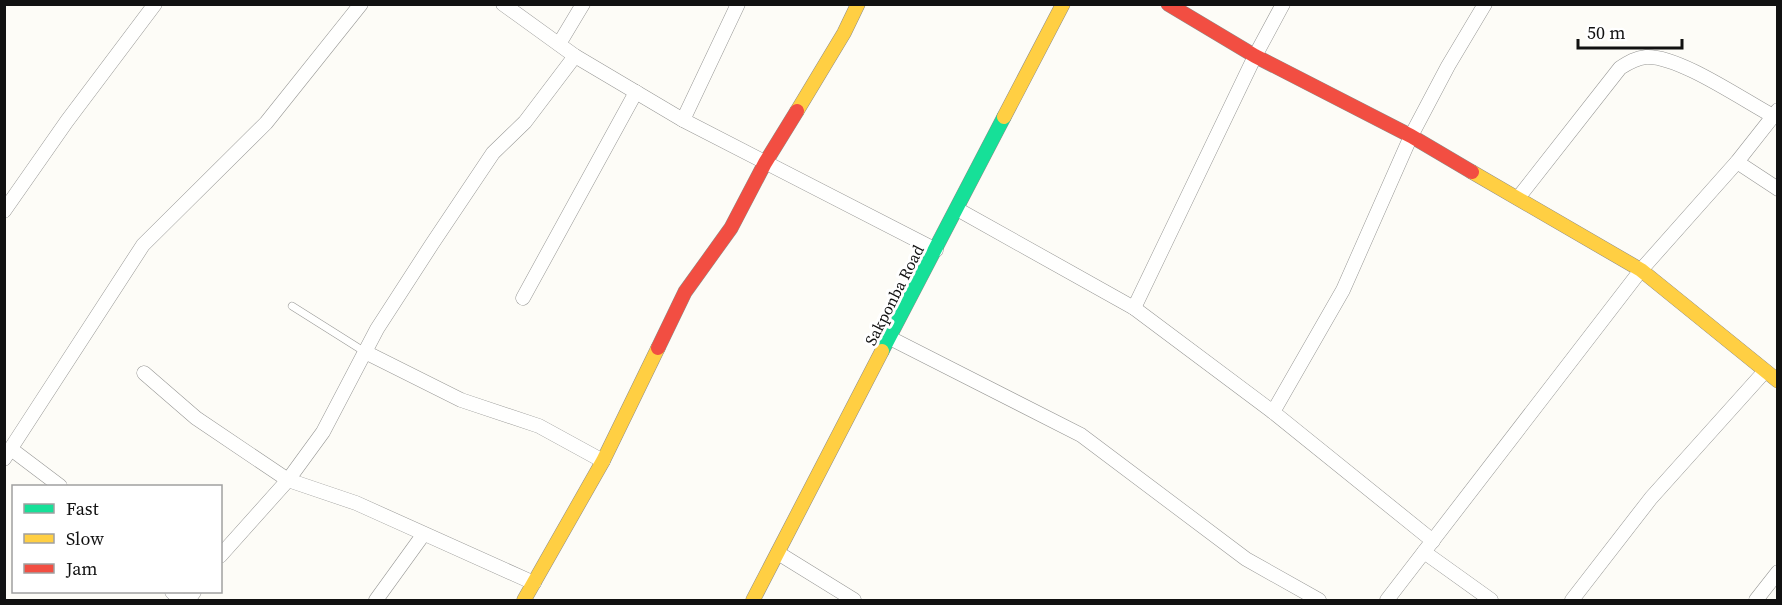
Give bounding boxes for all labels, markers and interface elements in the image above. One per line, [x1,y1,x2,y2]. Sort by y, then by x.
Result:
scale bar [1578,12,1682,50]
text: 50 m [1587,20,1625,45]
street label: Sakponba Road [859,241,929,349]
legend [12,485,222,593]
text: Fast [66,496,99,521]
text: Slow [66,526,104,551]
text: Jam [65,556,98,581]

